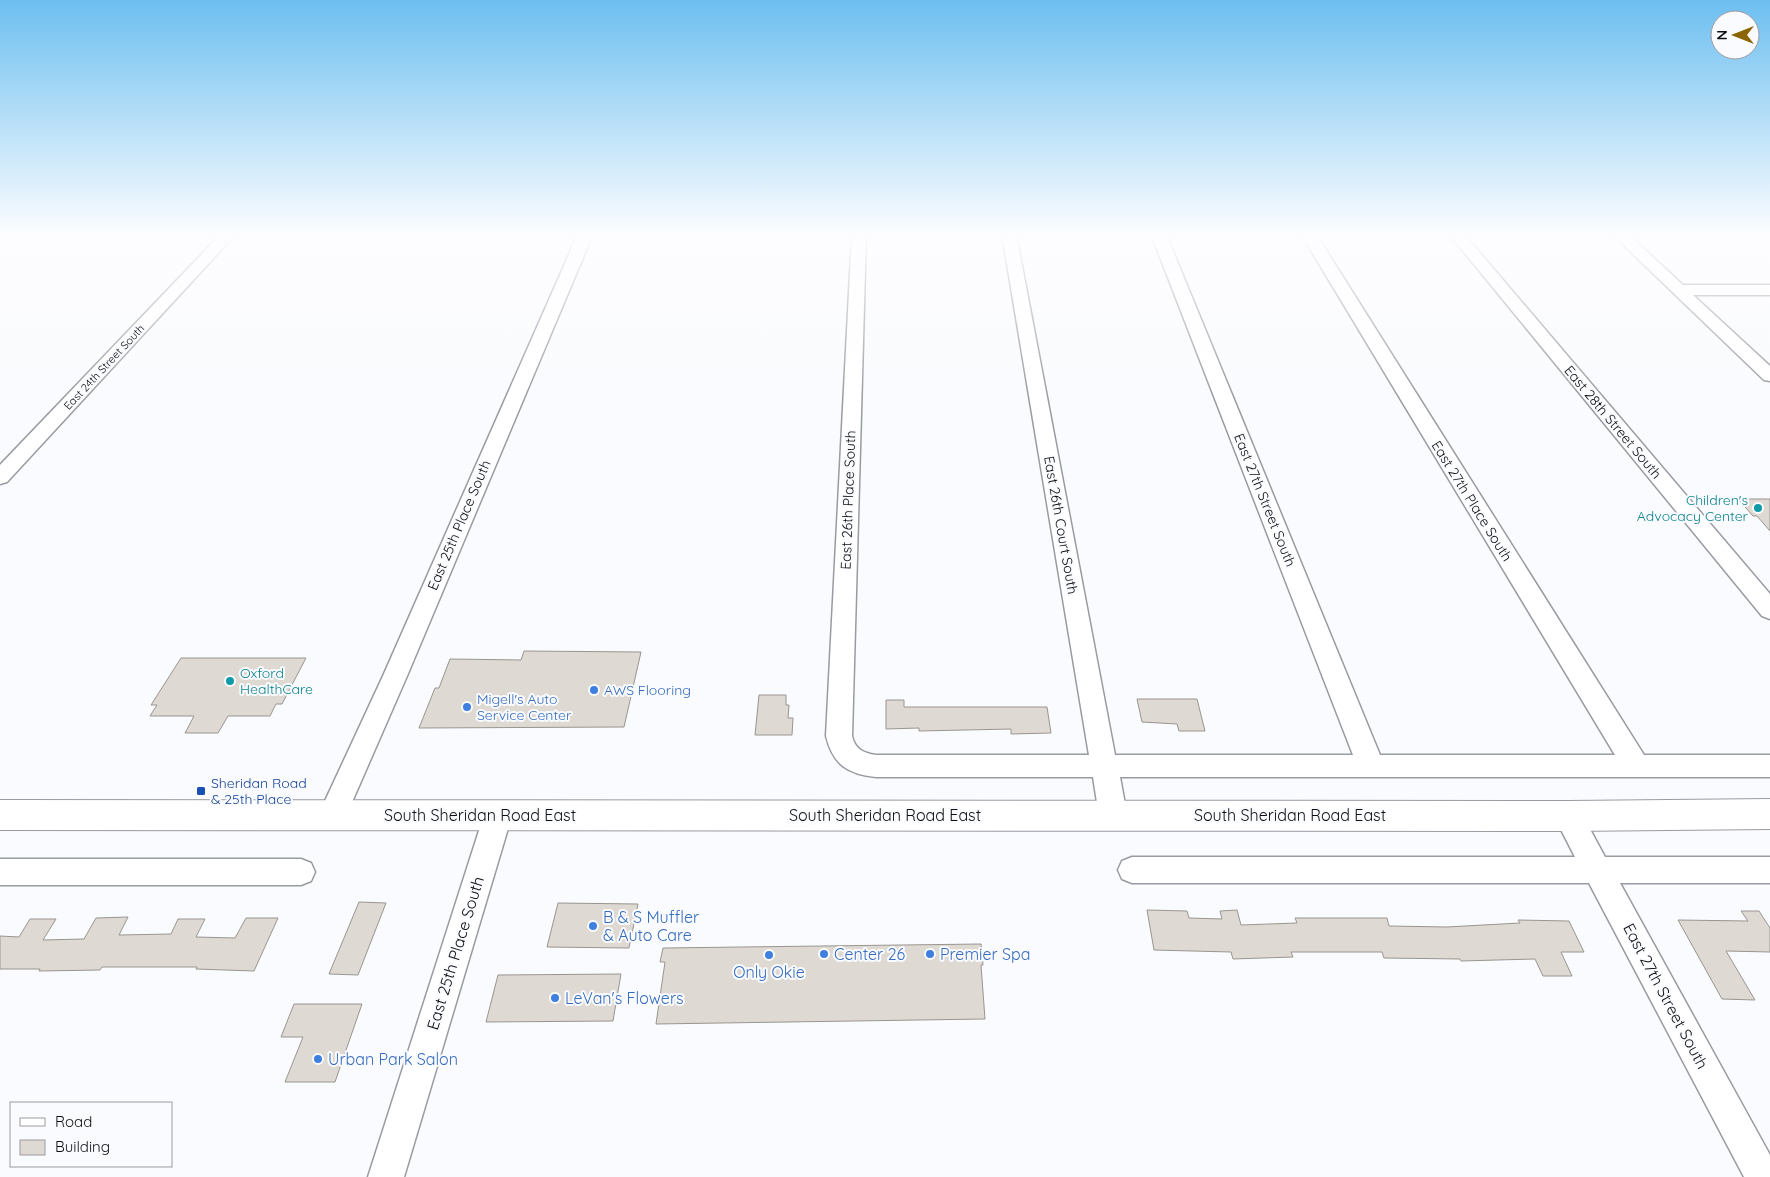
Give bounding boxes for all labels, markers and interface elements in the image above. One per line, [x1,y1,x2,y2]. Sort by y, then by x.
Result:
north arrow [1710,10,1760,60]
text: N [1713,30,1731,40]
street label: East 24th Street South [61,321,147,413]
street label: East 28th Street South [1560,362,1666,482]
street label: East 26th Place South [837,430,859,570]
street label: East 27th Street South [1230,431,1300,569]
street label: East 27th Place South [1428,437,1516,565]
street label: East 26th Court South [1040,455,1082,595]
street label: East 25th Place South [423,457,495,593]
place label: Children's Advocacy Center [1637,491,1749,525]
marker: Children's Advocacy Center [1752,502,1764,514]
place label: Oxford HealthCare [240,664,313,698]
marker: Oxford HealthCare [224,675,236,687]
place label: AWS Flooring [604,681,691,699]
marker: AWS Flooring [588,684,600,696]
place label: Migell's Auto Service Center [477,690,572,724]
marker: Migell's Auto Service Center [461,701,473,713]
place label: Sheridan Road & 25th Place [211,774,307,808]
marker: Sheridan Road & 25th Place [195,785,207,797]
street label: South Sheridan Road East [384,805,576,825]
street label: South Sheridan Road East [789,805,981,825]
street label: South Sheridan Road East [1194,805,1386,825]
street label: East 25th Place South [422,874,488,1032]
place label: B & S Muffler & Auto Care [603,907,699,945]
marker: B & S Muffler & Auto Care [587,920,599,932]
street label: East 27th Street South [1619,920,1713,1072]
place label: Center 26 [834,944,906,964]
place label: Premier Spa [940,944,1030,964]
marker: Center 26 [818,948,830,960]
marker: Premier Spa [924,948,936,960]
marker: Only Okie [763,949,775,961]
place label: Only Okie [733,962,805,982]
place label: LeVan's Flowers [565,988,684,1008]
marker: LeVan's Flowers [549,992,561,1004]
place label: Urban Park Salon [328,1049,458,1069]
marker: Urban Park Salon [312,1053,324,1065]
legend [10,1102,172,1167]
text: Road [55,1112,92,1131]
text: Building [55,1137,110,1156]

